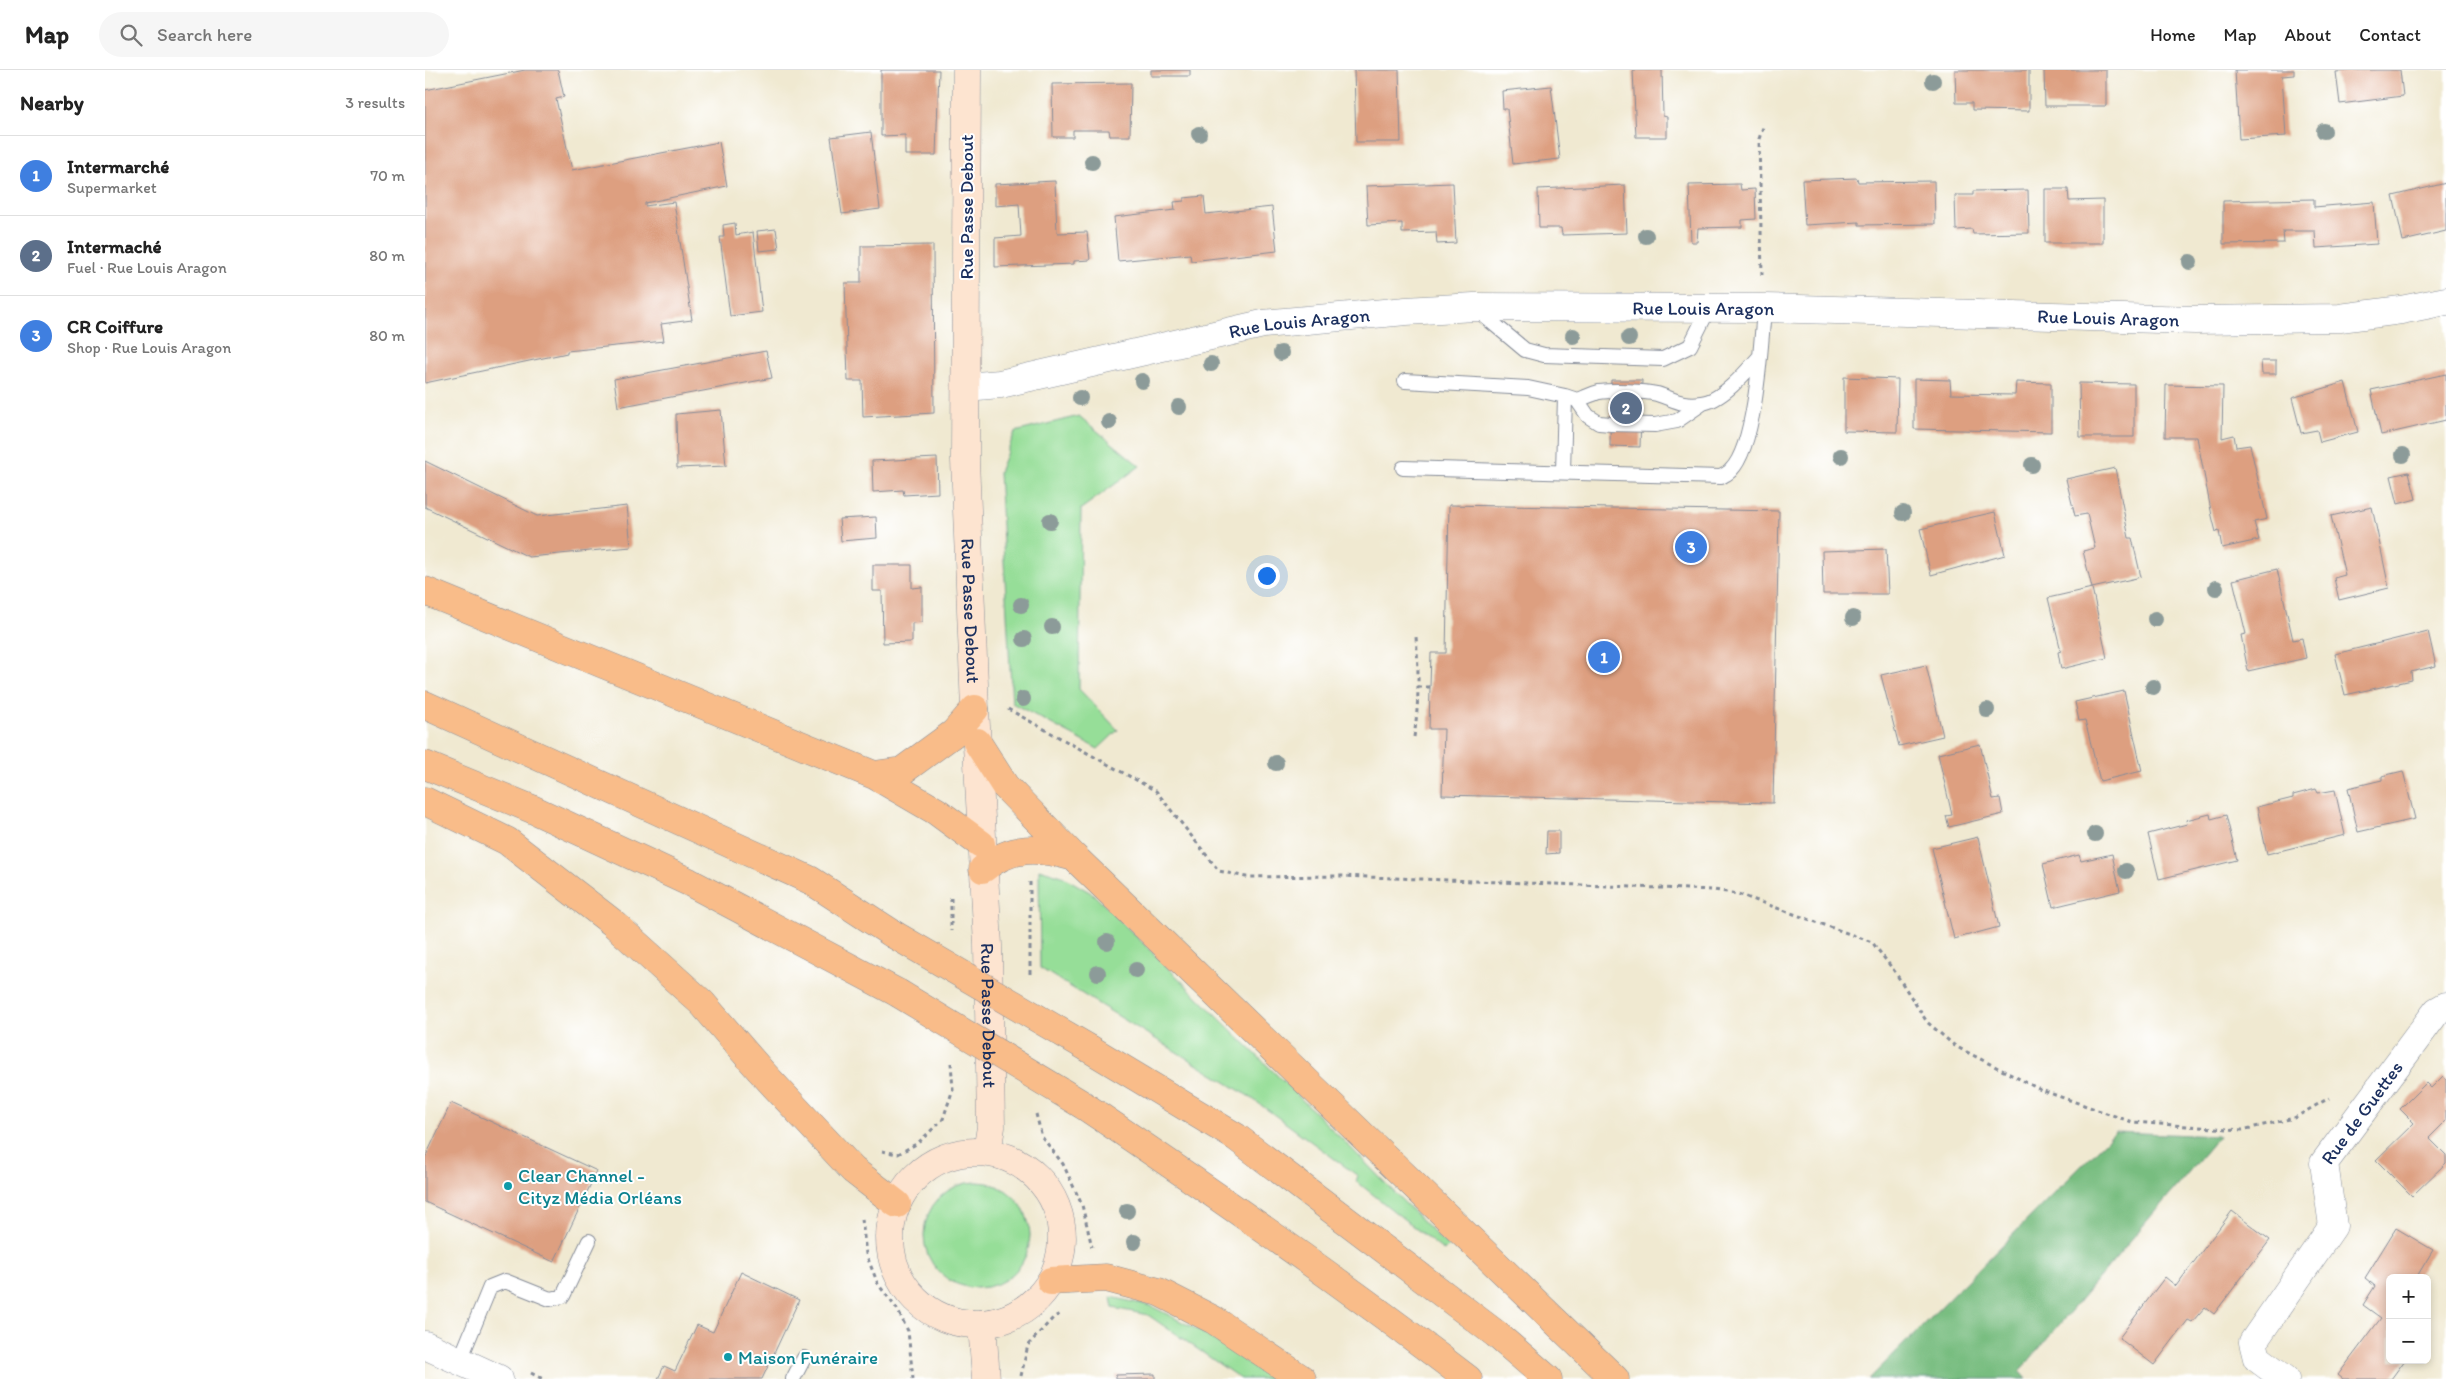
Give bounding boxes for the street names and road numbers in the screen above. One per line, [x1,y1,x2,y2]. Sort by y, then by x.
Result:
street label: Rue Passe Debout [955,134,978,280]
street label: Rue Louis Aragon [1632,296,1775,320]
street label: Rue Louis Aragon [1226,303,1371,343]
street label: Rue Louis Aragon [2037,304,2180,331]
street label: Rue Passe Debout [957,538,985,684]
street label: Rue Passe Debout [976,943,1002,1088]
street label: Rue de Guettes [2316,1056,2408,1169]

